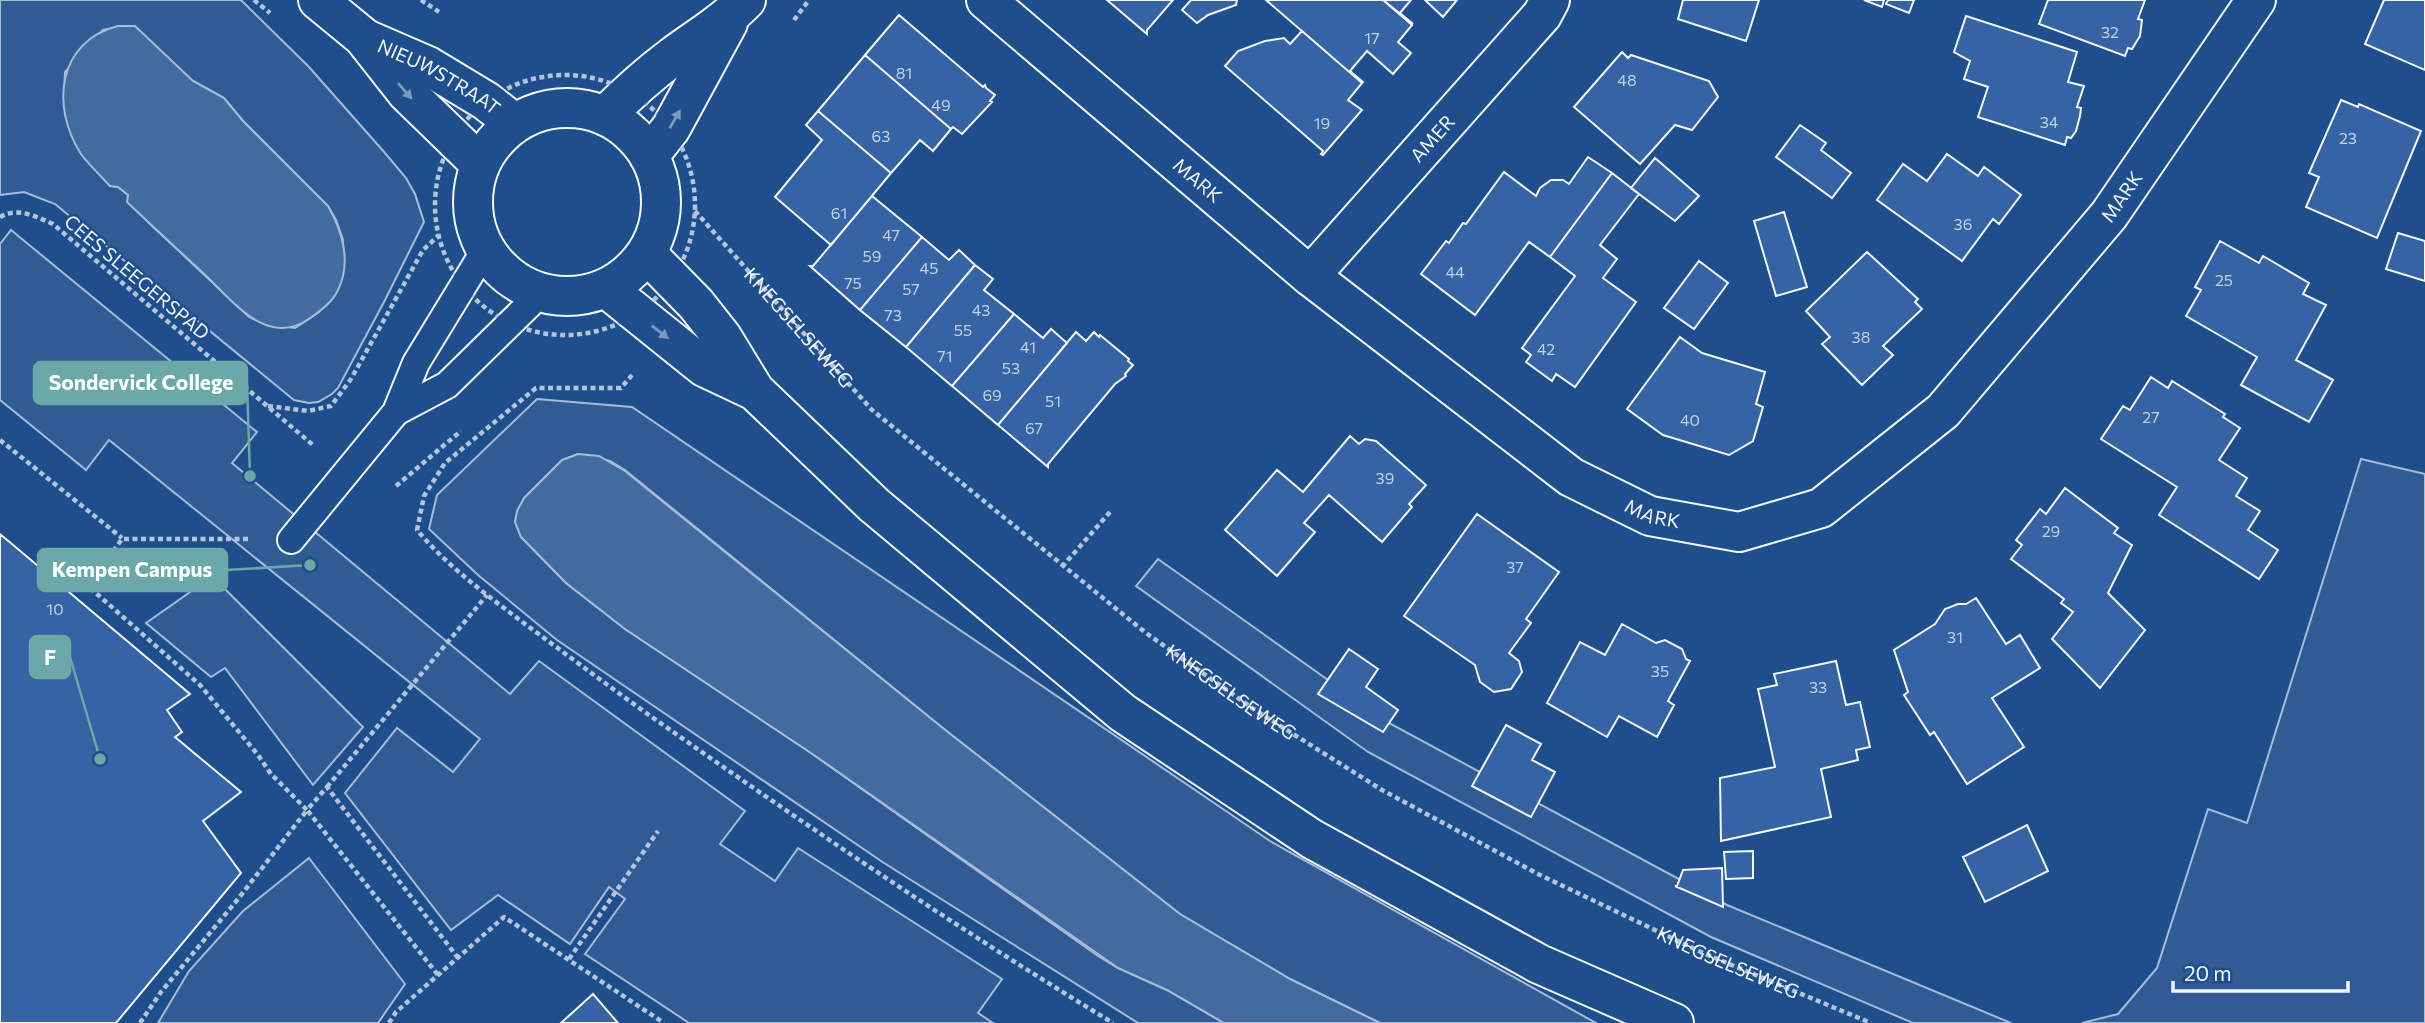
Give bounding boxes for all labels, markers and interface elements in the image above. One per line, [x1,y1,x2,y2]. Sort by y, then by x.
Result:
house number: 32 [2101,22,2119,41]
house number: 17 [1364,28,1380,47]
street label: NIEUWSTRAAT [374,34,505,119]
house number: 81 [896,63,912,82]
house number: 48 [1617,70,1637,89]
one-way arrow [397,82,412,99]
house number: 49 [931,95,951,114]
one-way arrow [669,110,681,129]
street label: AMER [1405,110,1459,166]
house number: 34 [2040,112,2059,131]
house number: 19 [1314,113,1330,132]
house number: 63 [872,126,890,145]
house number: 23 [2339,128,2357,147]
street label: MARK [1169,153,1227,207]
street label: MARK [2096,166,2147,226]
house number: 61 [831,203,847,222]
street label: CEES SLEEGERSPAD [60,209,214,344]
house number: 36 [1954,214,1972,233]
house number: 47 [882,225,900,244]
house number: 59 [863,246,881,265]
house number: 45 [920,258,938,277]
house number: 44 [1445,262,1465,281]
street label: KNEGSELSEWEG [740,263,858,392]
house number: 25 [2215,270,2233,289]
house number: 75 [844,273,862,292]
house number: 57 [902,279,920,298]
house number: 43 [972,300,990,319]
house number: 73 [884,305,902,324]
house number: 55 [954,320,972,339]
one-way arrow [651,324,669,339]
house number: 38 [1852,327,1870,346]
house number: 41 [1020,337,1036,356]
house number: 42 [1537,339,1555,358]
house number: 71 [937,346,953,365]
house number: 53 [1002,358,1020,377]
callout: Sondervick College [34,362,247,404]
text: Sondervick College [49,369,233,394]
house number: 69 [982,385,1002,404]
house number: 51 [1045,391,1061,410]
house number: 27 [2142,407,2160,426]
house number: 40 [1680,410,1700,429]
house number: 67 [1025,418,1043,437]
house number: 39 [1376,468,1394,487]
street label: MARK [1621,493,1682,532]
house number: 29 [2042,521,2060,540]
callout: Kempen Campus [38,549,227,591]
text: Kempen Campus [52,556,213,581]
house number: 37 [1506,557,1524,576]
house number: 10 [46,599,64,618]
house number: 31 [1947,627,1963,646]
callout: F [30,636,70,678]
street label: KNEGSELSEWEG [1162,639,1301,744]
text: F [44,644,56,669]
house number: 35 [1651,661,1669,680]
house number: 33 [1809,677,1827,696]
street label: KNEGSELSEWEG [1654,921,1803,1003]
scale bar [2173,950,2348,994]
text: 20 m [2184,960,2232,985]

